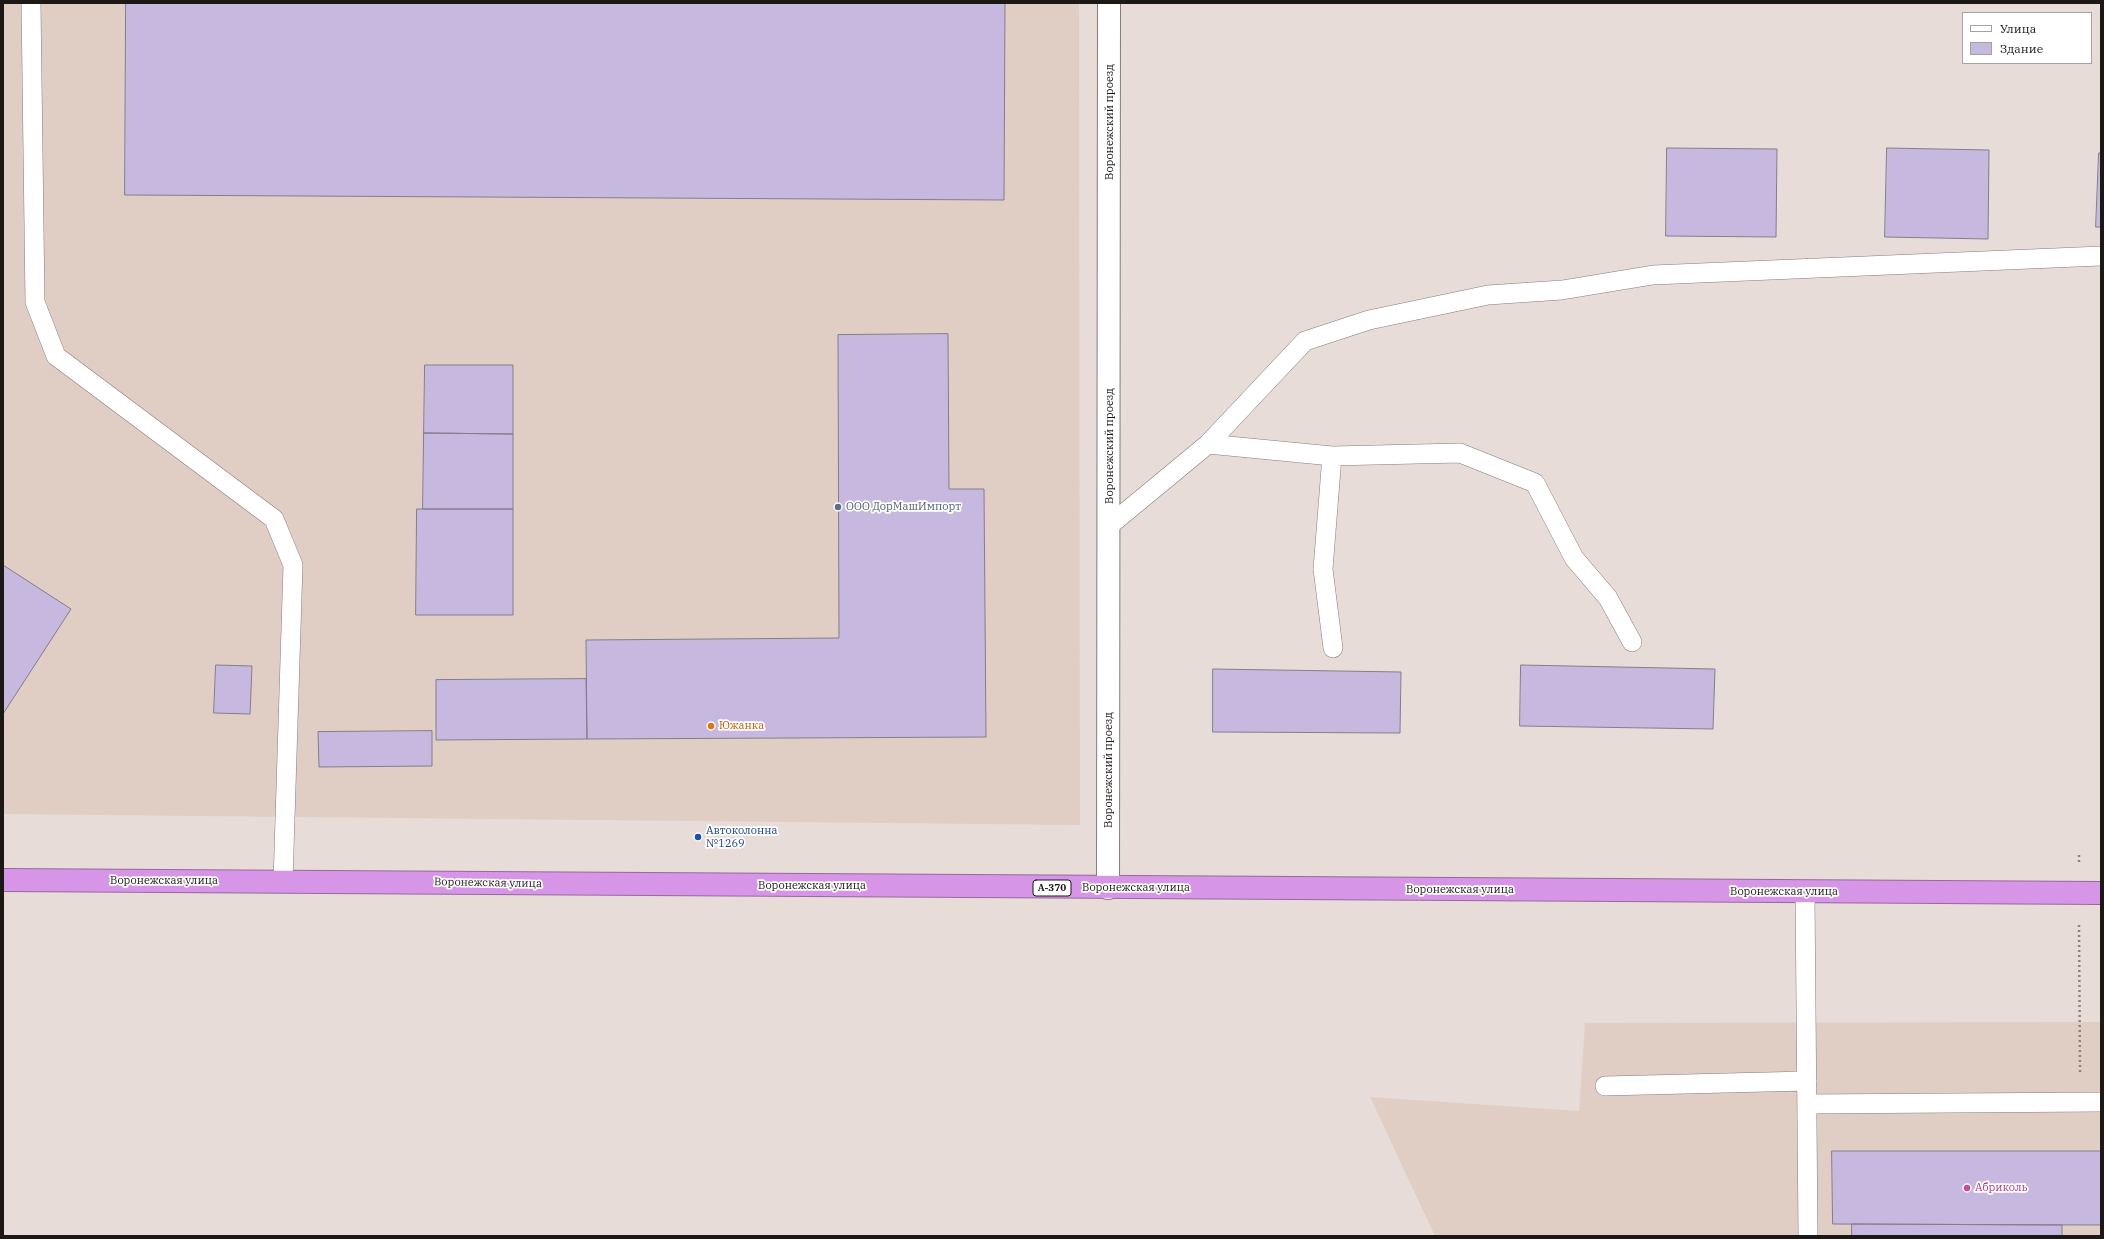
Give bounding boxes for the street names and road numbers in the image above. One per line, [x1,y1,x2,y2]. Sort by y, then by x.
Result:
street label: Воронежский проезд [1103,64,1117,180]
street label: Воронежский проезд [1103,388,1117,504]
street label: Воронежский проезд [1102,712,1116,828]
street label: Воронежская улица [110,874,218,888]
street label: Воронежская улица [434,875,542,891]
street label: Воронежская улица [758,879,866,893]
road number: А-370 [1033,880,1071,896]
street label: Воронежская улица [1082,881,1190,895]
street label: Воронежская улица [1406,883,1514,897]
street label: Воронежская улица [1730,885,1838,899]

